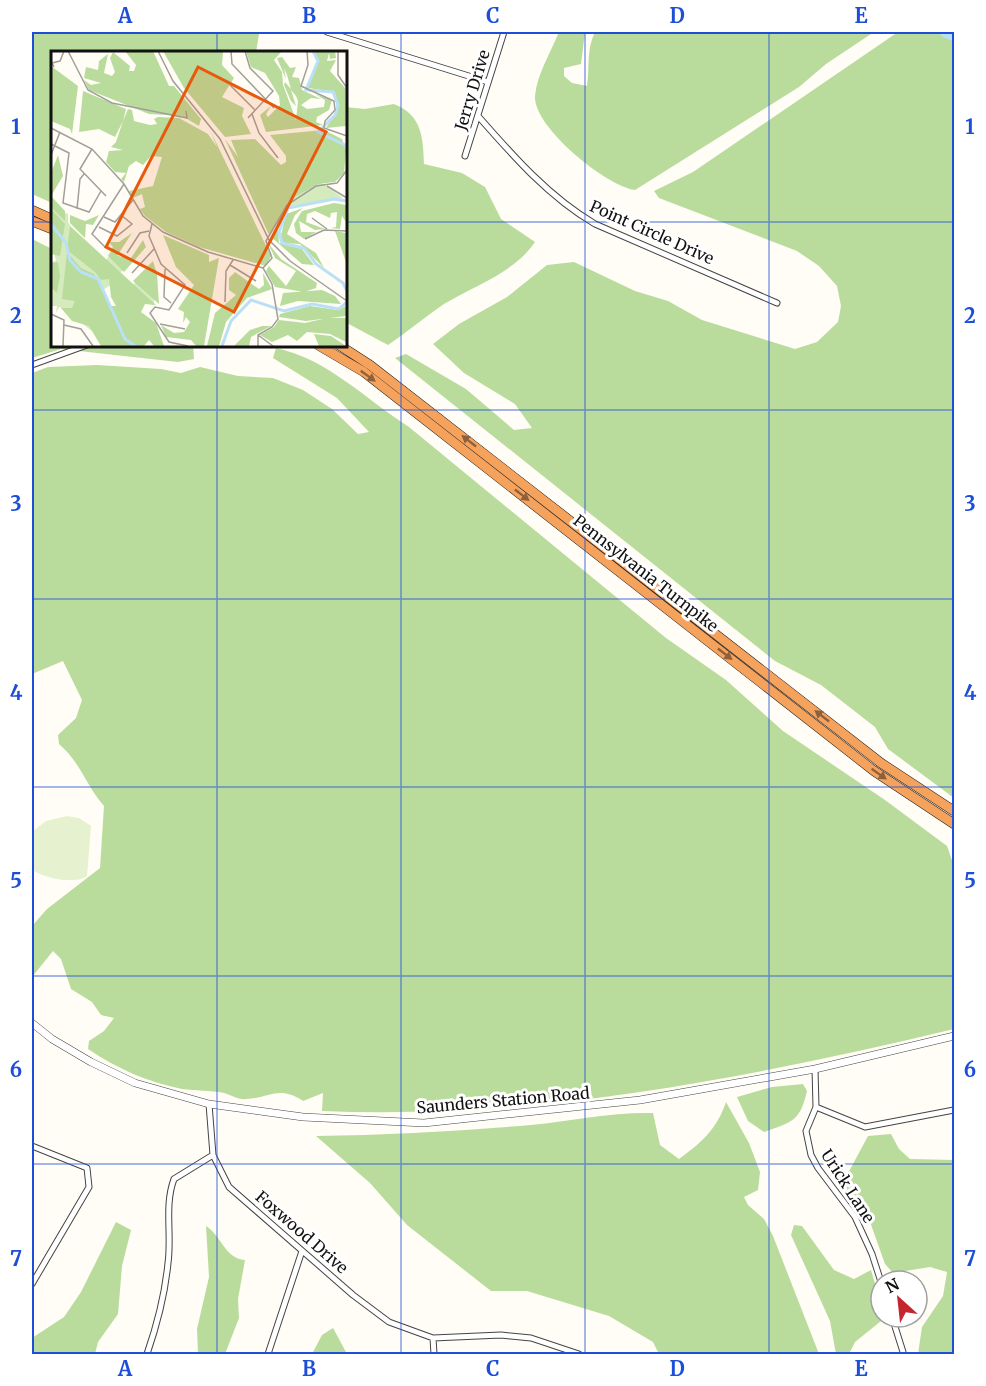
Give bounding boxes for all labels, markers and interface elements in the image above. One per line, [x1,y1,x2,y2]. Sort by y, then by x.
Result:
text: A [117,3,133,28]
text: B [302,3,316,28]
text: C [486,3,500,28]
text: D [669,3,685,28]
text: E [854,3,868,28]
street label: Jerry Drive [450,47,494,134]
inset map [51,51,346,346]
text: 1 [11,114,21,139]
text: 1 [965,114,975,139]
street label: Point Circle Drive [587,196,717,268]
text: 2 [10,303,22,328]
text: 2 [964,303,976,328]
one-way arrow [359,370,375,382]
one-way arrow [462,435,478,447]
one-way arrow [514,489,530,502]
text: 3 [10,491,22,516]
text: 3 [964,491,976,516]
street label: Pennsylvania Turnpike [570,510,722,636]
one-way arrow [718,648,733,660]
text: 4 [10,680,23,705]
text: 4 [964,680,977,705]
one-way arrow [814,710,829,722]
one-way arrow [871,768,887,779]
text: 5 [10,868,22,893]
text: 5 [964,868,976,893]
text: 6 [10,1057,22,1082]
text: 6 [964,1057,976,1082]
street label: Saunders Station Road [416,1082,591,1118]
street label: Urick Lane [817,1146,879,1226]
street label: Foxwood Drive [252,1186,352,1278]
text: 7 [10,1246,22,1271]
text: 7 [964,1246,976,1271]
north arrow [869,1269,929,1329]
text: N [882,1274,903,1297]
text: A [117,1356,133,1381]
text: B [302,1356,316,1381]
text: C [486,1356,500,1381]
text: D [669,1356,685,1381]
text: E [854,1356,868,1381]

